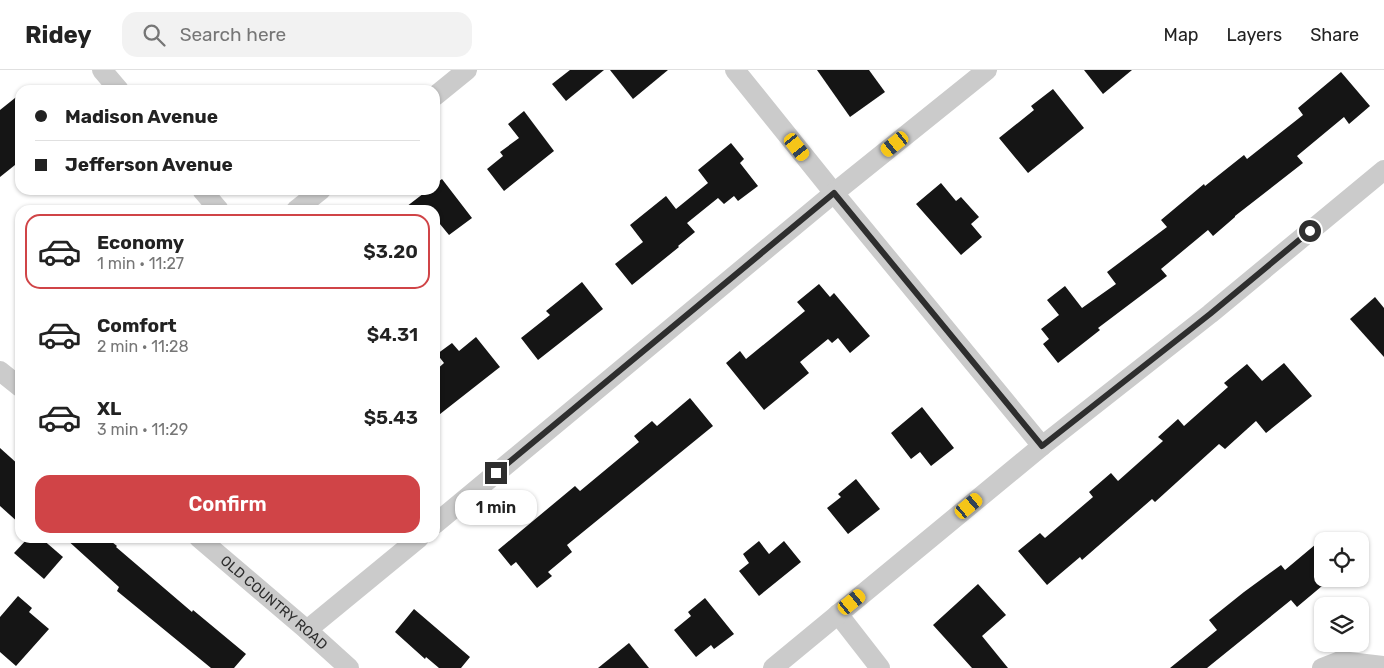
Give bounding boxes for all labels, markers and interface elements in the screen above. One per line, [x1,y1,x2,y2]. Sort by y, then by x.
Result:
search box [122,12,472,57]
text: Ridey [25,21,92,49]
icon: search [140,21,168,49]
text: Search here [180,23,286,46]
text: Map [1164,24,1199,46]
text: Layers [1227,24,1282,46]
text: Share [1310,24,1359,46]
text: Madison Avenue [65,105,218,128]
car [878,129,911,159]
car [781,131,812,163]
text: Jefferson Avenue [65,153,233,176]
route start [1299,220,1321,242]
icon: car [37,229,82,274]
text: Economy [97,231,184,254]
text: $3.20 [363,240,418,263]
text: 1 min · 11:27 [97,254,184,273]
icon: car [37,312,82,357]
text: Comfort [97,314,177,337]
text: $4.31 [367,323,418,346]
text: 2 min · 11:28 [97,337,189,356]
icon: car [37,395,82,440]
text: XL [97,397,121,420]
text: $5.43 [364,406,418,429]
text: 3 min · 11:29 [97,420,188,439]
route end [485,462,507,484]
button: Confirm [35,475,420,533]
callout: 1 min [455,490,537,526]
car [952,491,985,521]
text: 1 min [476,498,516,517]
map controls [1314,532,1369,652]
button: locate [1314,532,1369,587]
street label: OLD COUNTRY ROAD [217,552,331,653]
car [835,587,868,617]
button: layers [1314,597,1369,652]

